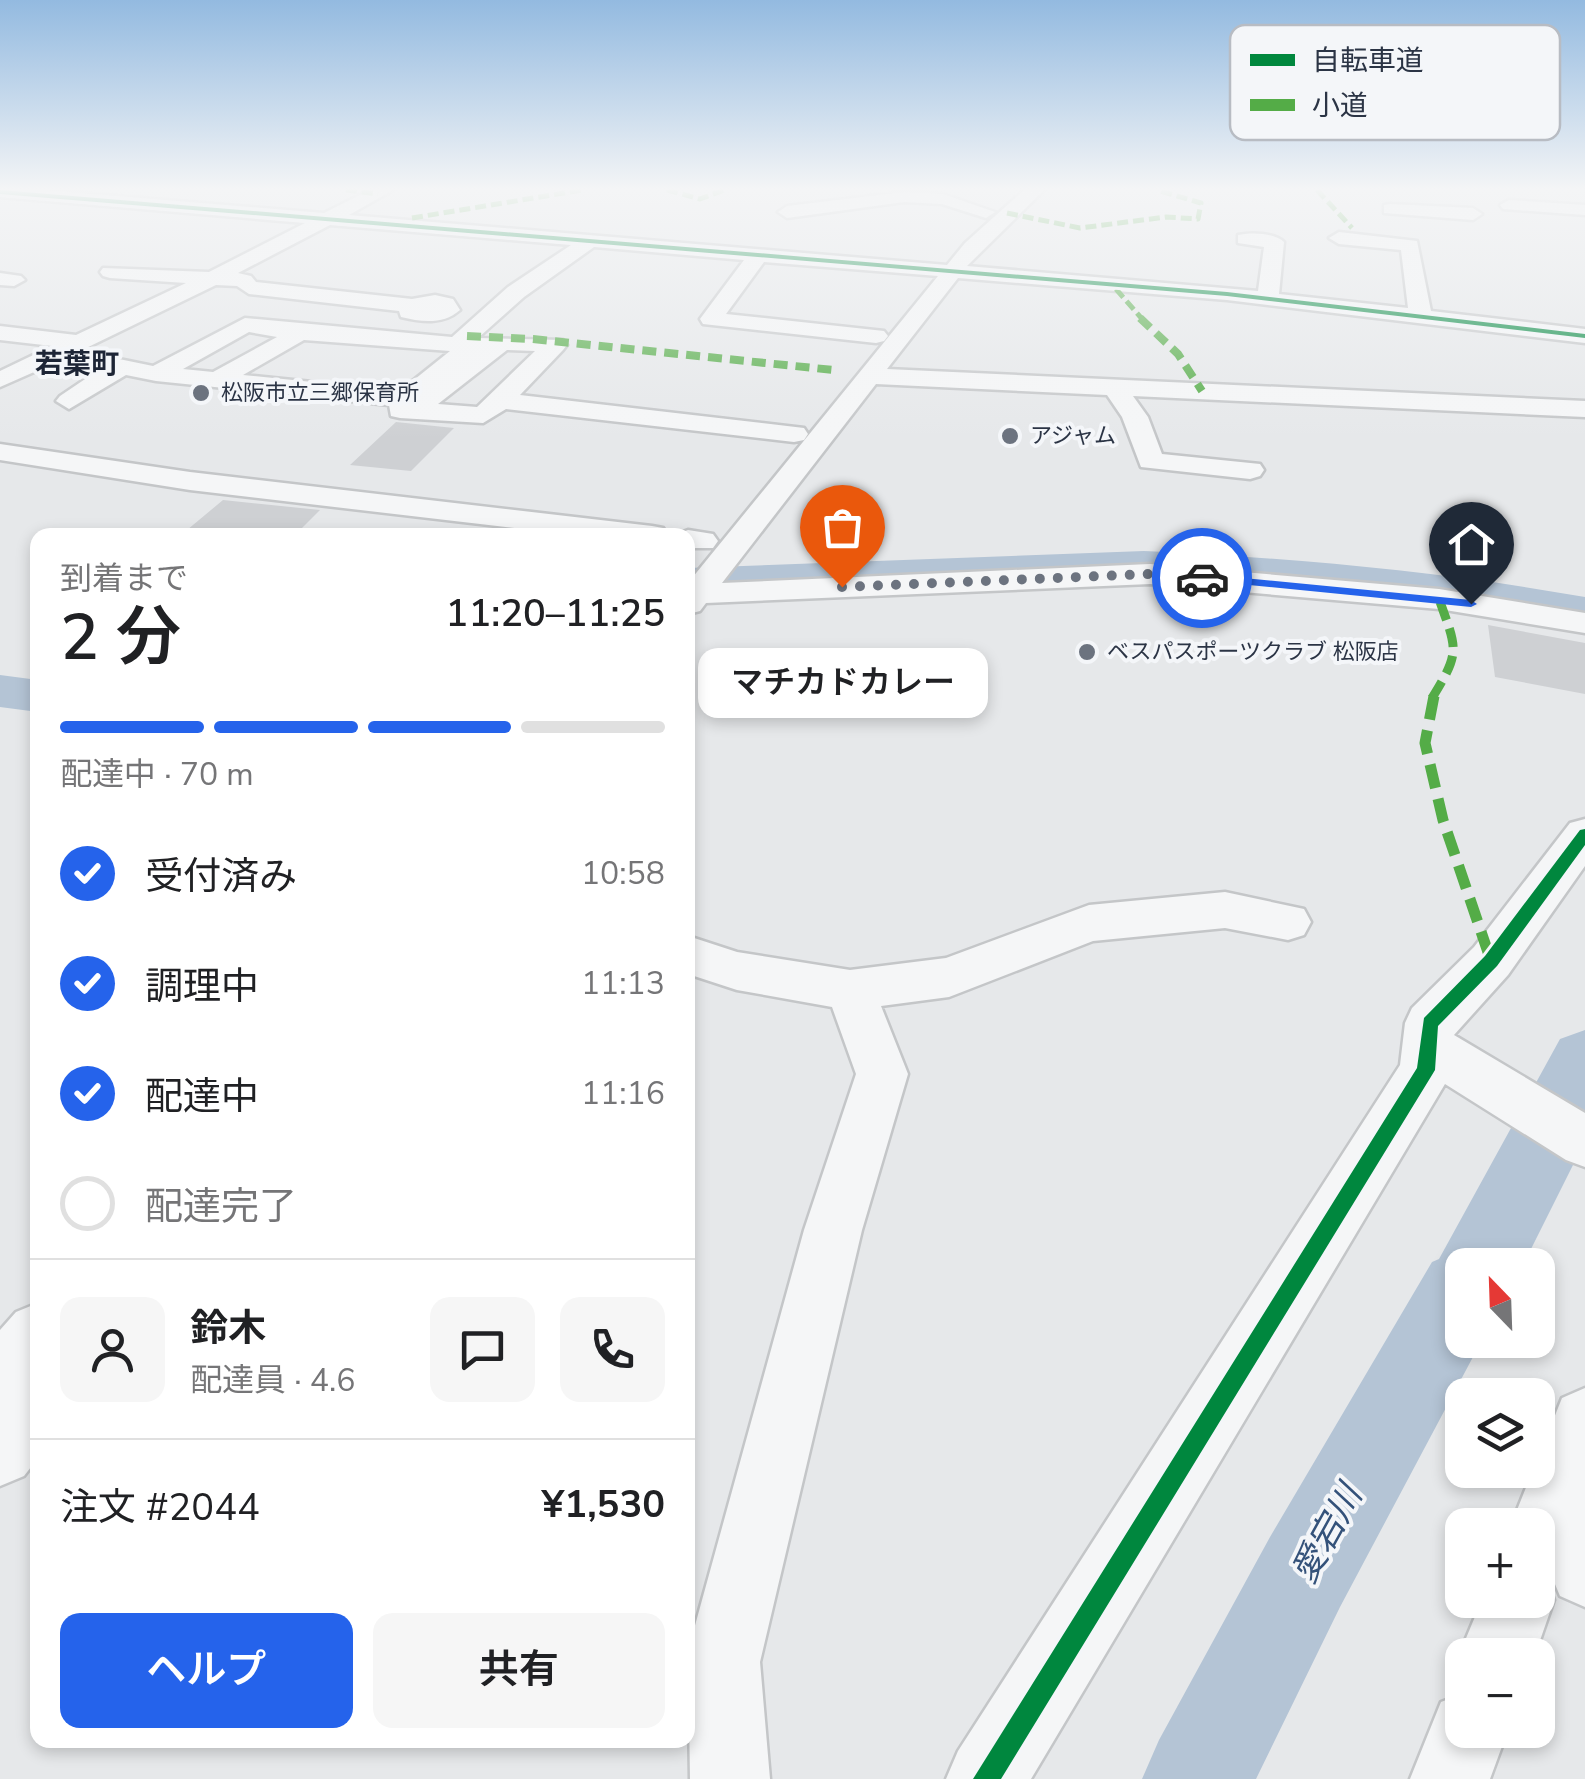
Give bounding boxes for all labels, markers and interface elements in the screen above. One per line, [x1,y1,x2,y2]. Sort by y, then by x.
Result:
legend [1230,25,1560,140]
text: 自転車道 [1312,42,1424,80]
text: 小道 [1312,87,1368,125]
district label: 若葉町 [35,345,119,383]
place label: 松阪市立三郷保育所 [221,378,419,408]
marker: 松阪市立三郷保育所 [190,382,212,404]
place label: アジャム [1030,421,1116,451]
marker: アジャム [999,425,1021,447]
pin [800,485,885,588]
icon: bag [815,500,870,555]
pin [1429,502,1514,605]
icon: home [1444,517,1499,572]
courier [1152,528,1252,628]
icon: car [1175,551,1230,606]
text: 到着まで [60,557,188,600]
text: 11:20–11:25 [446,588,665,639]
text: 2 分 [60,593,181,682]
place label: ベスパスポーツクラブ 松阪店 [1107,637,1399,667]
marker: ベスパスポーツクラブ 松阪店 [1076,641,1098,663]
callout: マチカドカレー [697,647,987,717]
text: マチカドカレー [731,661,955,704]
text: 配達中 · 70 m [60,753,254,796]
icon: check [60,846,115,901]
text: 受付済み [145,851,297,902]
text: 10:58 [581,852,665,895]
icon: check [60,956,115,1011]
text: 調理中 [145,961,259,1012]
text: 11:13 [581,962,665,1005]
icon: check [60,1066,115,1121]
text: 配達中 [145,1071,259,1122]
text: 11:16 [581,1072,665,1115]
text: 配達完了 [145,1181,297,1232]
north arrow [1445,1248,1555,1358]
map controls [1445,1248,1555,1748]
button: person [60,1297,165,1402]
button: chat [430,1297,535,1402]
button: phone [560,1297,665,1402]
text: 鈴木 [190,1303,266,1354]
text: 配達員 · 4.6 [190,1359,355,1402]
button: layers [1445,1378,1555,1488]
water label: 愛宕川 [1281,1473,1375,1591]
text: ¥1,530 [542,1479,665,1530]
text: 注文 #2044 [60,1482,260,1533]
button: + [1445,1508,1555,1618]
button: ヘルプ [60,1613,353,1728]
button: 共有 [373,1613,665,1728]
button: − [1445,1638,1555,1748]

